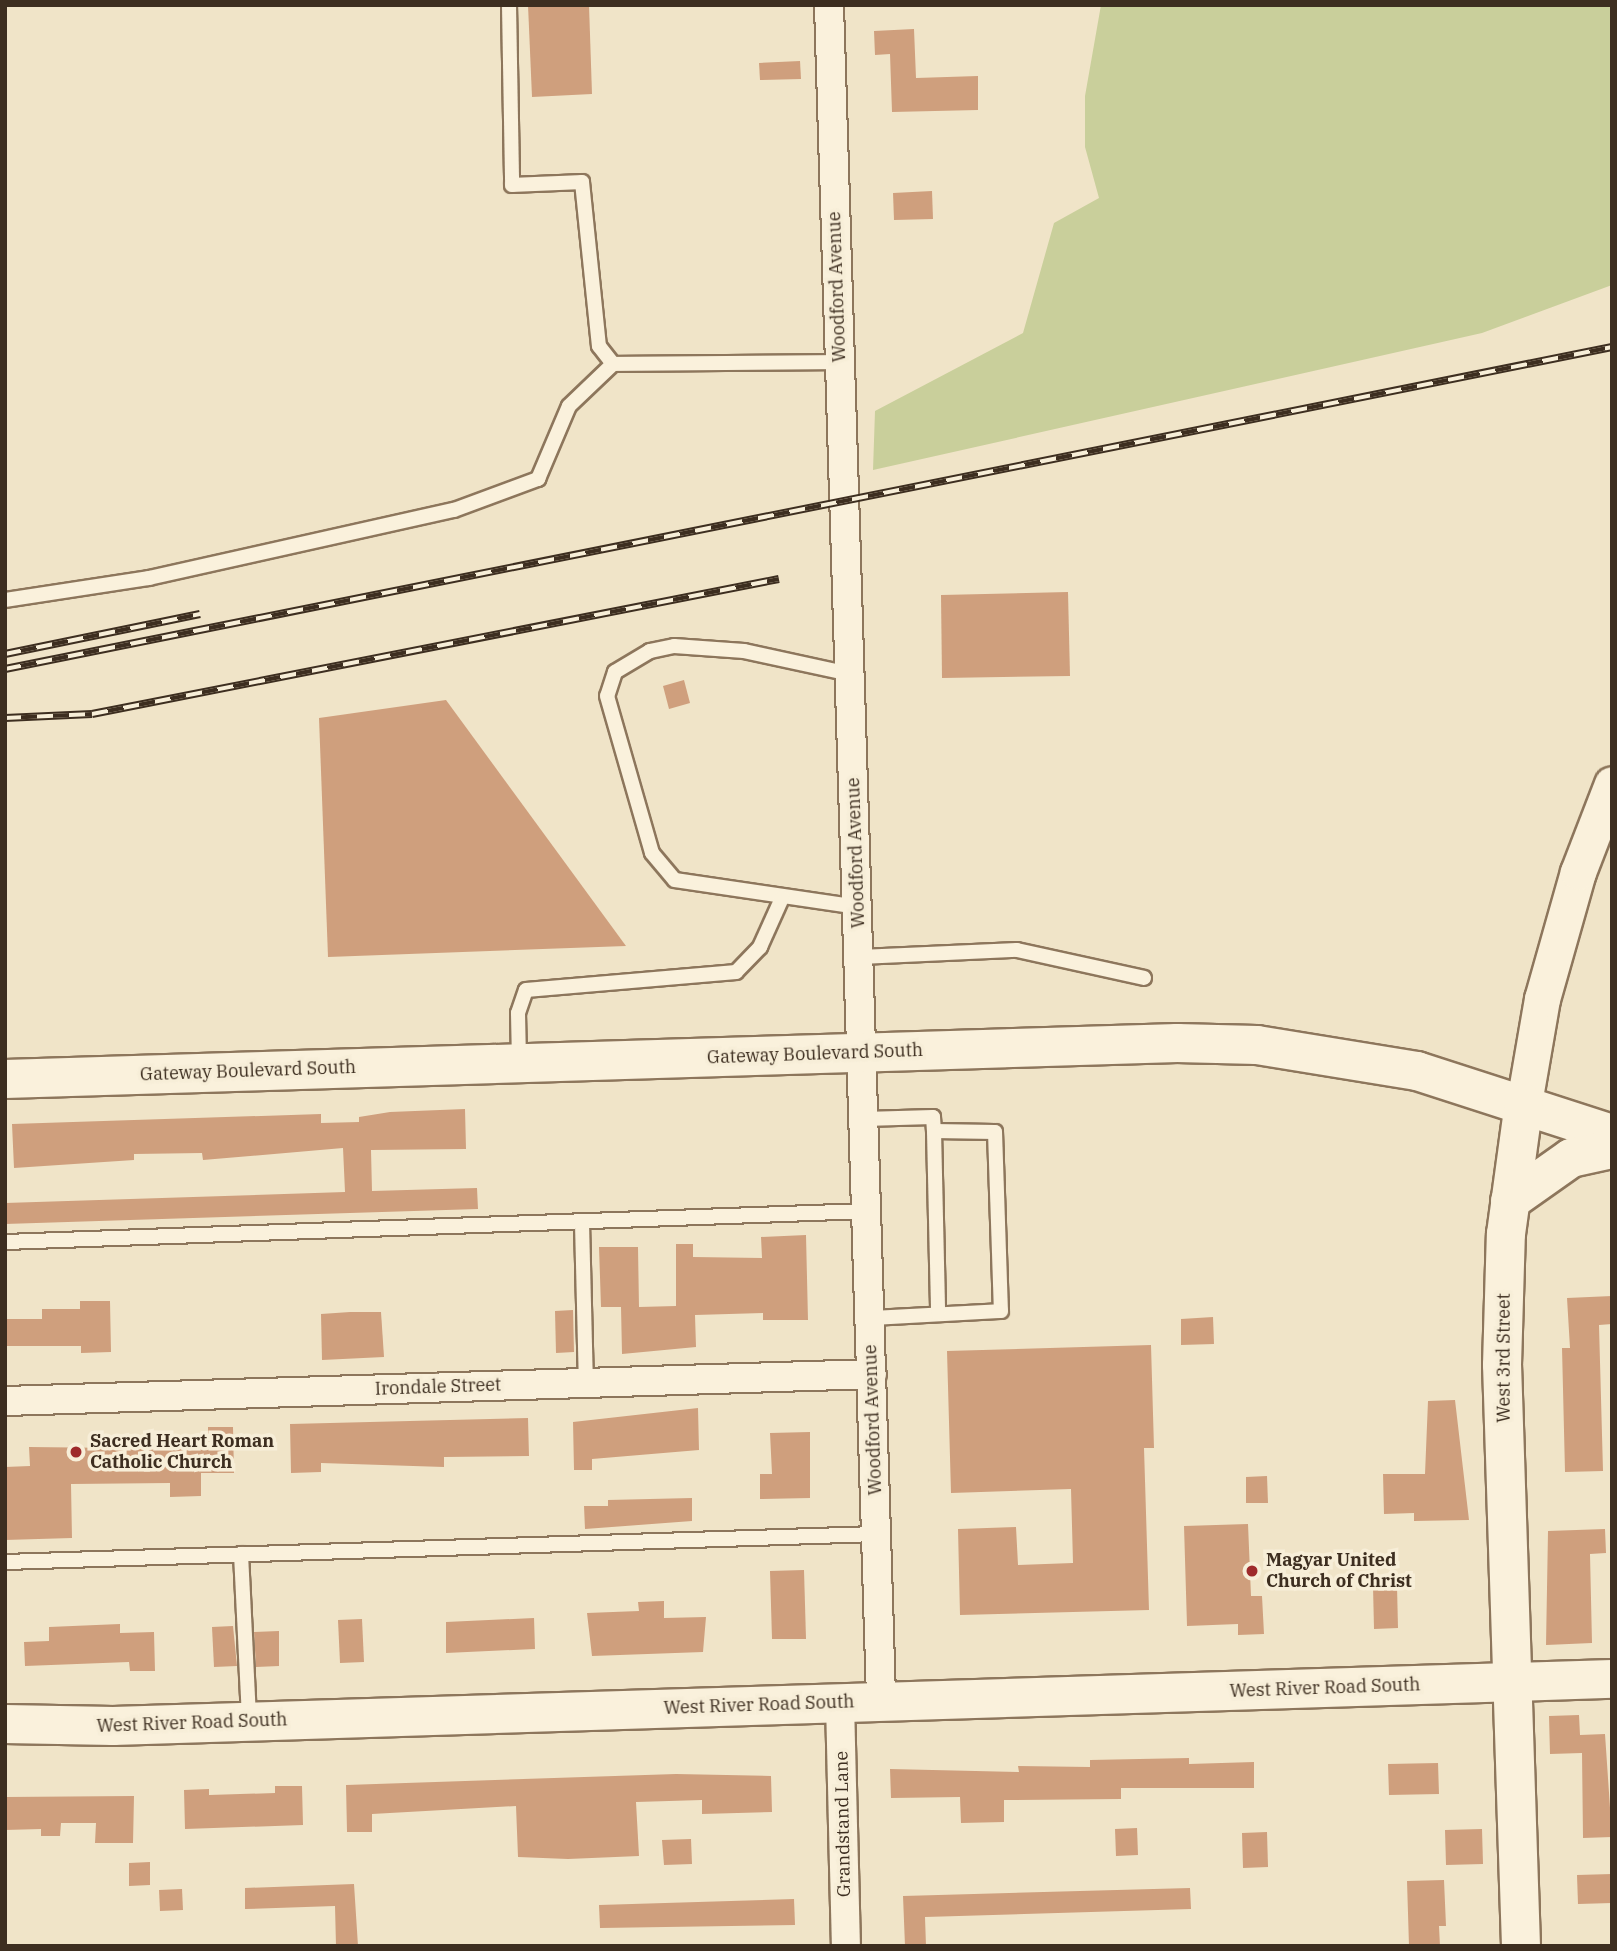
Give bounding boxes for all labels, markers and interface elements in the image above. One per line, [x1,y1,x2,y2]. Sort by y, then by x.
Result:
street label: Woodford Avenue [824,211,850,363]
street label: Woodford Avenue [843,777,869,929]
street label: Gateway Boulevard South [707,1039,923,1069]
street label: Gateway Boulevard South [140,1056,356,1086]
street label: West 3rd Street [1493,1293,1515,1423]
street label: Woodford Avenue [860,1344,886,1496]
street label: Irondale Street [374,1374,502,1400]
place label: Sacred Heart Roman Catholic Church [90,1431,274,1474]
marker: Sacred Heart Roman Catholic Church [68,1444,84,1460]
place label: Magyar United Church of Christ [1266,1550,1412,1592]
marker: Magyar United Church of Christ [1244,1563,1260,1579]
street label: West River Road South [1229,1674,1421,1702]
street label: West River Road South [663,1691,855,1719]
street label: West River Road South [96,1709,288,1737]
street label: Grandstand Lane [831,1751,855,1897]

